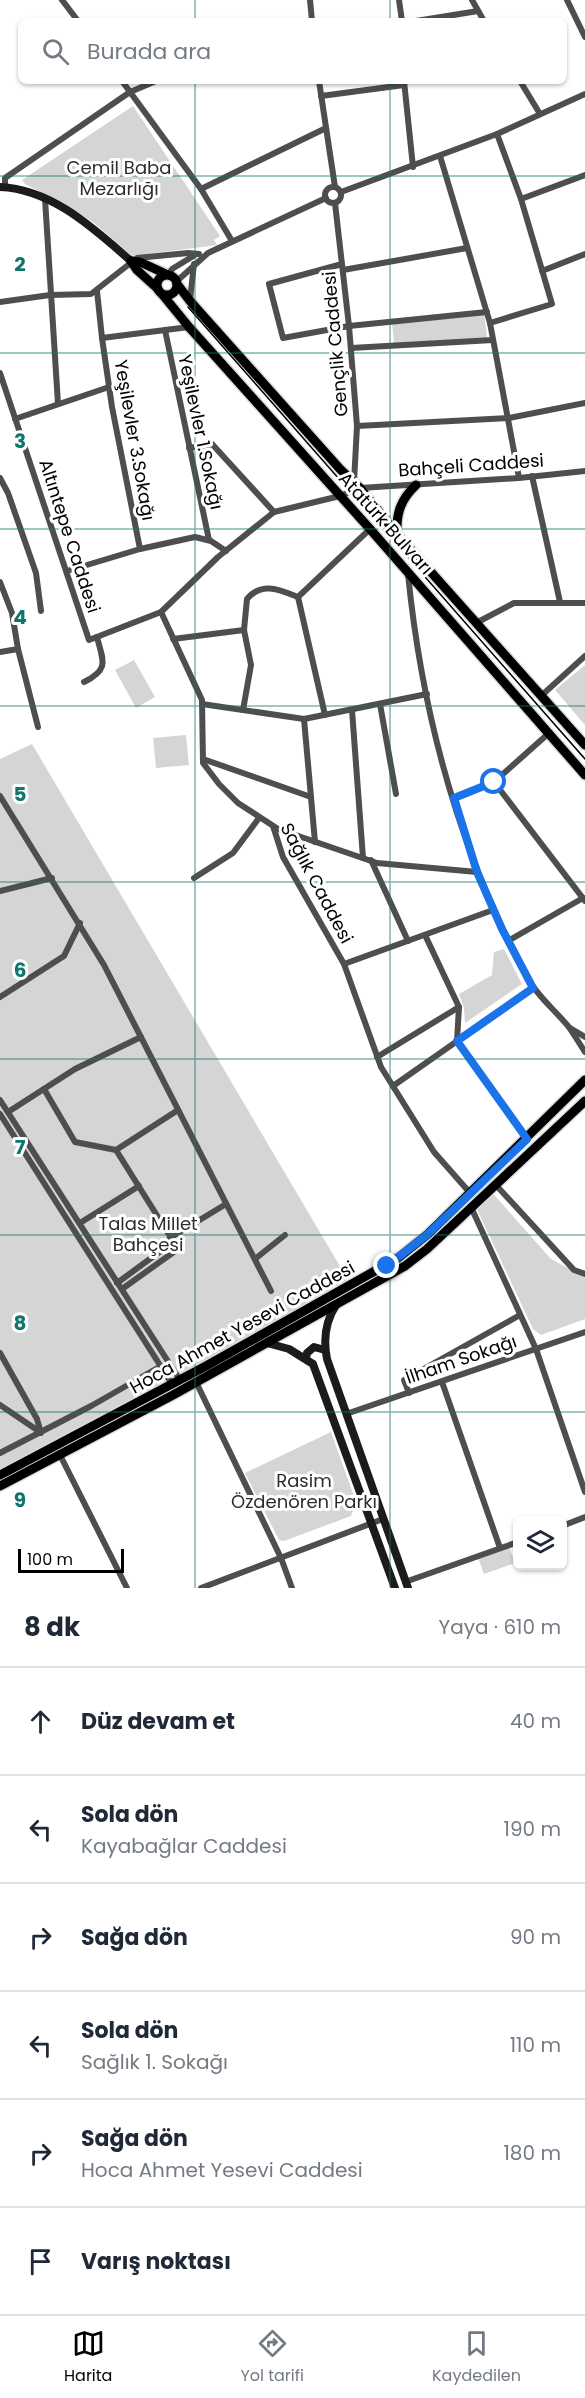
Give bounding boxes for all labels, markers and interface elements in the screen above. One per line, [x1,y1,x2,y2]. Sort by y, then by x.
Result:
search box [18,18,567,84]
icon: search [39,35,72,68]
text: Burada ara [87,36,211,67]
park label: Cemil Baba Mezarlığı [67,155,171,201]
text: 2 [14,250,26,278]
street label: Gençlik Caddesi [316,270,354,418]
street label: Yeşilevler 1.Sokağı [172,352,230,512]
street label: Yeşilevler 3.Sokağı [109,358,161,522]
text: 3 [14,427,26,455]
street label: Bahçeli Caddesi [397,447,545,483]
street label: Altıntepe Caddesi [33,456,107,616]
street label: Atatürk Bulvarı [333,466,439,580]
text: 4 [13,603,27,631]
route start [480,768,506,794]
text: 5 [14,780,27,808]
street label: Sağlık Caddesi [275,818,359,948]
text: 6 [14,956,26,984]
text: 7 [15,1133,26,1161]
park label: Talas Millet Bahçesi [98,1211,198,1257]
route end [373,1252,399,1278]
street label: Hoca Ahmet Yesevi Caddesi [125,1255,359,1399]
text: 8 [14,1309,26,1337]
street label: İlham Sokağı [402,1328,520,1390]
park label: Rasim Özdenören Parkı [231,1468,377,1514]
text: 9 [14,1486,26,1514]
map controls [513,1516,567,1570]
button: layers [513,1516,567,1570]
scale bar [18,1546,124,1574]
text: 100 m [27,1548,73,1571]
text: 8 dk [24,1609,80,1645]
text: Yaya · 610 m [439,1613,561,1641]
icon: ahead [24,1705,57,1738]
text: Düz devam et [81,1706,235,1737]
text: 40 m [510,1707,561,1735]
text: Sola dön [81,1799,178,1830]
icon: left [24,1813,57,1846]
text: 190 m [504,1815,561,1843]
text: Kayabağlar Caddesi [81,1832,287,1860]
icon: right [24,1921,57,1954]
text: Sağa dön [81,1922,188,1953]
text: 90 m [510,1923,561,1951]
text: Sola dön [81,2015,178,2046]
icon: left [24,2029,57,2062]
text: 110 m [510,2031,561,2059]
text: Sağlık 1. Sokağı [81,2048,228,2076]
text: Sağa dön [81,2123,188,2154]
icon: right [24,2137,57,2170]
text: 180 m [503,2139,561,2167]
text: Hoca Ahmet Yesevi Caddesi [81,2156,363,2184]
icon: arrive [24,2245,57,2278]
text: Varış noktası [81,2246,231,2277]
tab: Harita [64,2327,112,2388]
tab: Yol tarifi [240,2327,304,2388]
tab: Kaydedilen [432,2327,521,2388]

